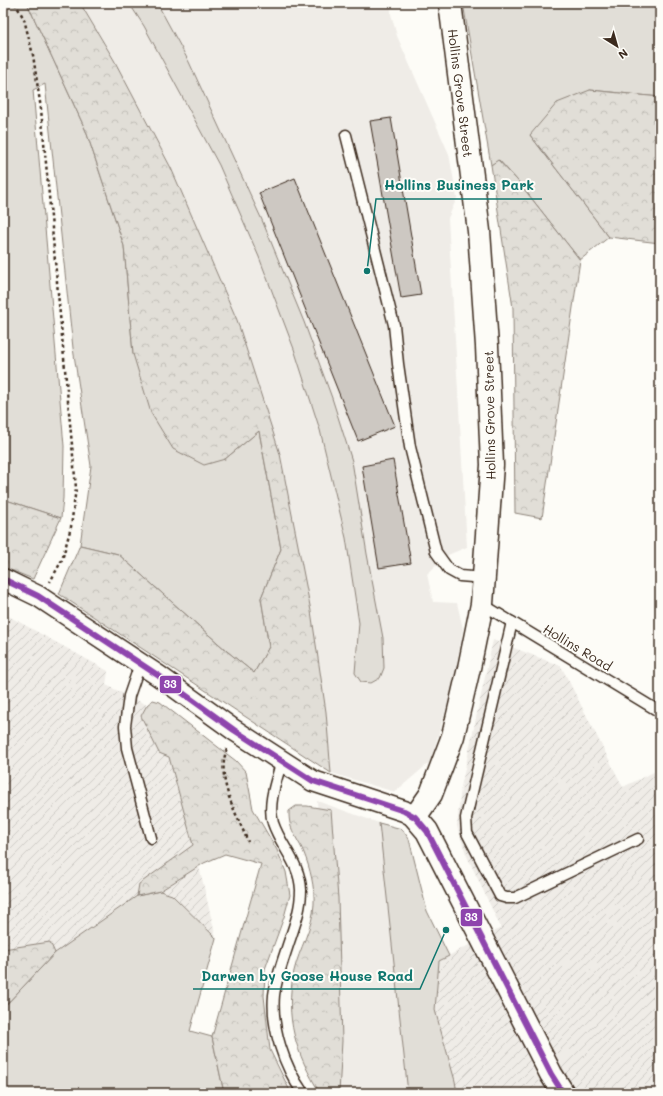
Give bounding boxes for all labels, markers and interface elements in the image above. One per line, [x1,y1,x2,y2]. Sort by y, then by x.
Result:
north arrow [597,26,637,66]
street label: Hollins Grove Street [445,28,477,159]
text: N [615,46,631,63]
callout: Hollins Business Park [376,173,542,199]
text: Hollins Business Park [384,175,534,194]
street label: Hollins Grove Street [479,350,499,480]
street label: Hollins Road [540,620,616,674]
line badge: 33 [159,675,182,694]
text: 33 [163,676,177,691]
line badge: 33 [460,908,483,927]
text: 33 [464,909,478,924]
callout: Darwen by Goose House Road [193,963,420,989]
text: Darwen by Goose House Road [201,966,413,985]

